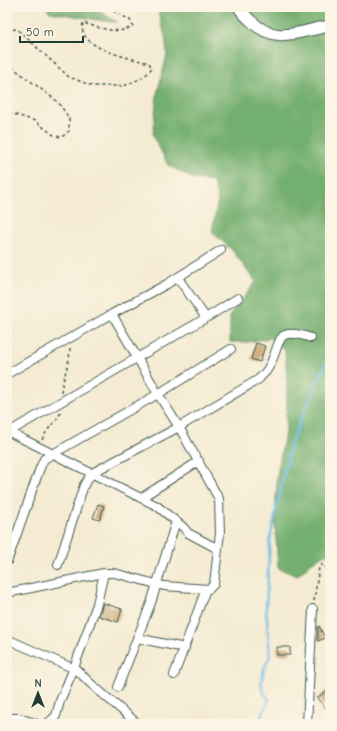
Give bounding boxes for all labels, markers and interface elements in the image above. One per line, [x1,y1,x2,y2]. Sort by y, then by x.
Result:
scale bar [20,18,83,44]
text: 50 m [26,25,54,39]
north arrow [18,673,58,713]
text: N [34,677,42,690]

